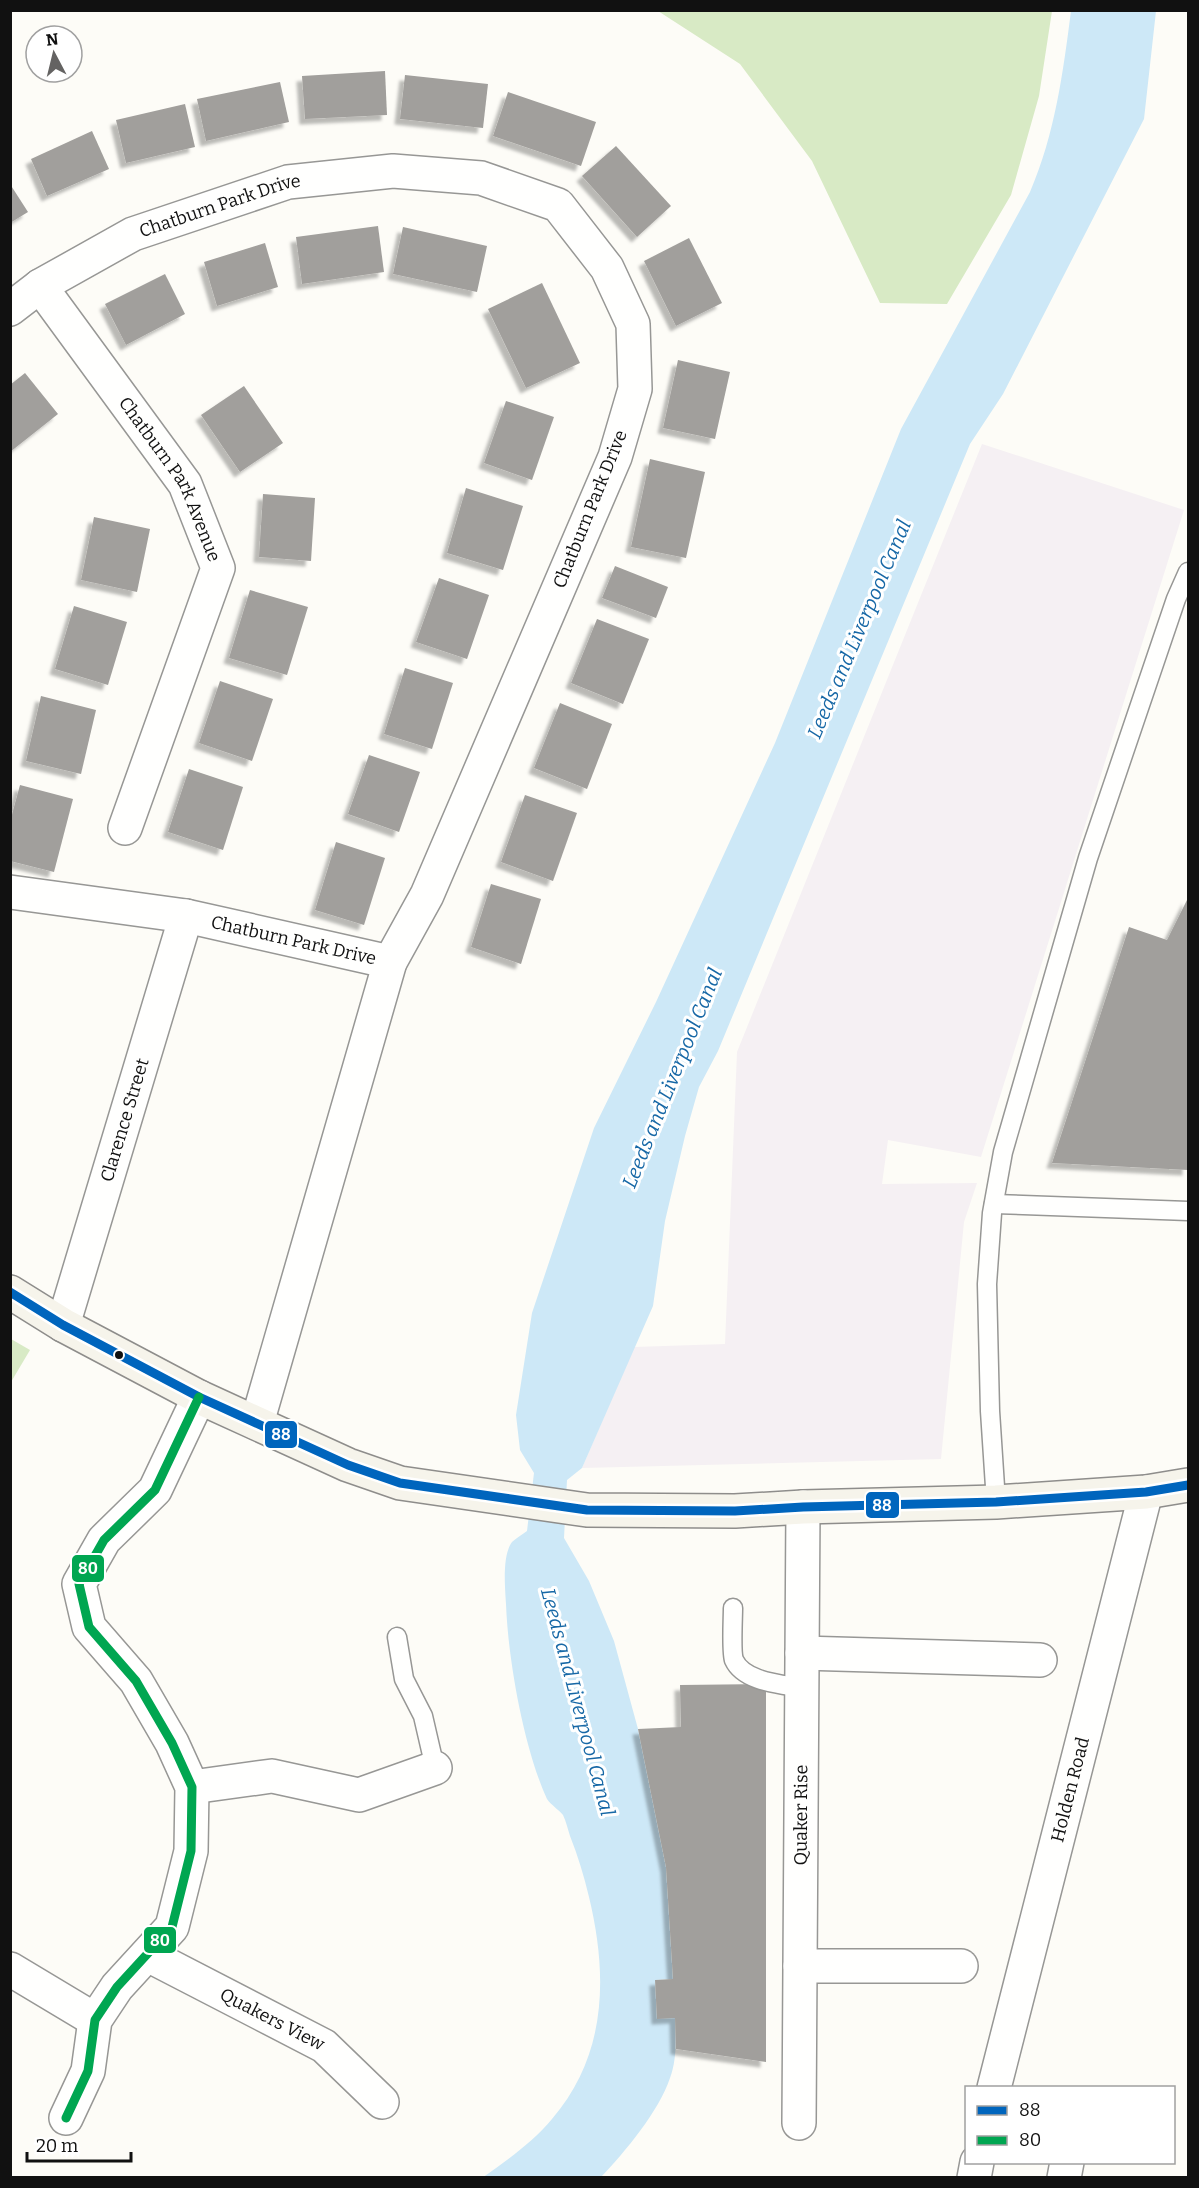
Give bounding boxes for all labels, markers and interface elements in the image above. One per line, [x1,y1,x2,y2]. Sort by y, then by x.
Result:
north arrow [24,24,84,84]
text: N [45,29,60,50]
street label: Chatburn Park Drive [136,170,302,242]
street label: Chatburn Park Avenue [114,393,225,565]
street label: Chatburn Park Drive [548,427,632,591]
water label: Leeds and Liverpool Canal [802,516,916,742]
street label: Chatburn Park Drive [209,911,378,970]
water label: Leeds and Liverpool Canal [617,965,727,1191]
street label: Clarence Street [96,1055,154,1185]
unlabelled marker [113,1349,125,1361]
line badge: 88 [264,1420,298,1449]
text: 88 [271,1425,291,1444]
line badge: 88 [865,1491,900,1519]
text: 88 [872,1496,892,1515]
line badge: 80 [71,1554,105,1583]
text: 80 [78,1559,98,1578]
water label: Leeds and Liverpool Canal [536,1585,620,1819]
street label: Holden Road [1046,1734,1094,1844]
street label: Quaker Rise [790,1764,812,1866]
line badge: 80 [143,1926,177,1954]
text: 80 [150,1931,170,1950]
street label: Quakers View [216,1983,329,2056]
legend [965,2086,1175,2164]
text: 88 [1019,2099,1041,2121]
scale bar [27,2125,130,2163]
text: 80 [1019,2129,1041,2151]
text: 20 m [36,2135,78,2157]

